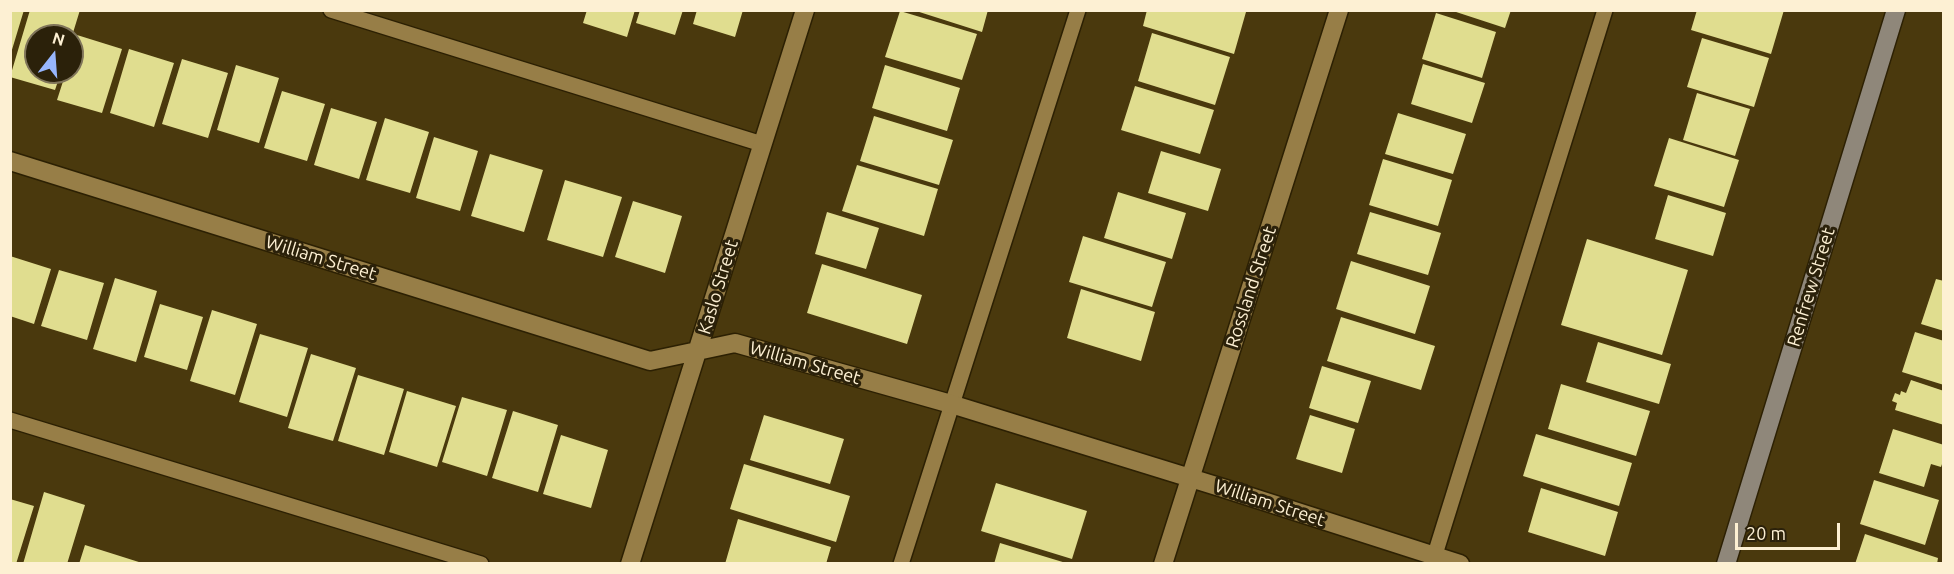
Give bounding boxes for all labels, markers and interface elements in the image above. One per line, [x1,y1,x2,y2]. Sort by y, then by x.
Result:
north arrow [24,24,84,84]
text: N [50,28,67,49]
street label: Rossland Street [1221,223,1281,351]
street label: Renfrew Street [1783,225,1839,349]
street label: William Street [263,231,379,285]
street label: Kaslo Street [693,237,743,337]
street label: William Street [747,337,863,389]
street label: William Street [1212,475,1328,531]
scale bar [1738,511,1843,549]
text: 20 m [1746,523,1786,543]

